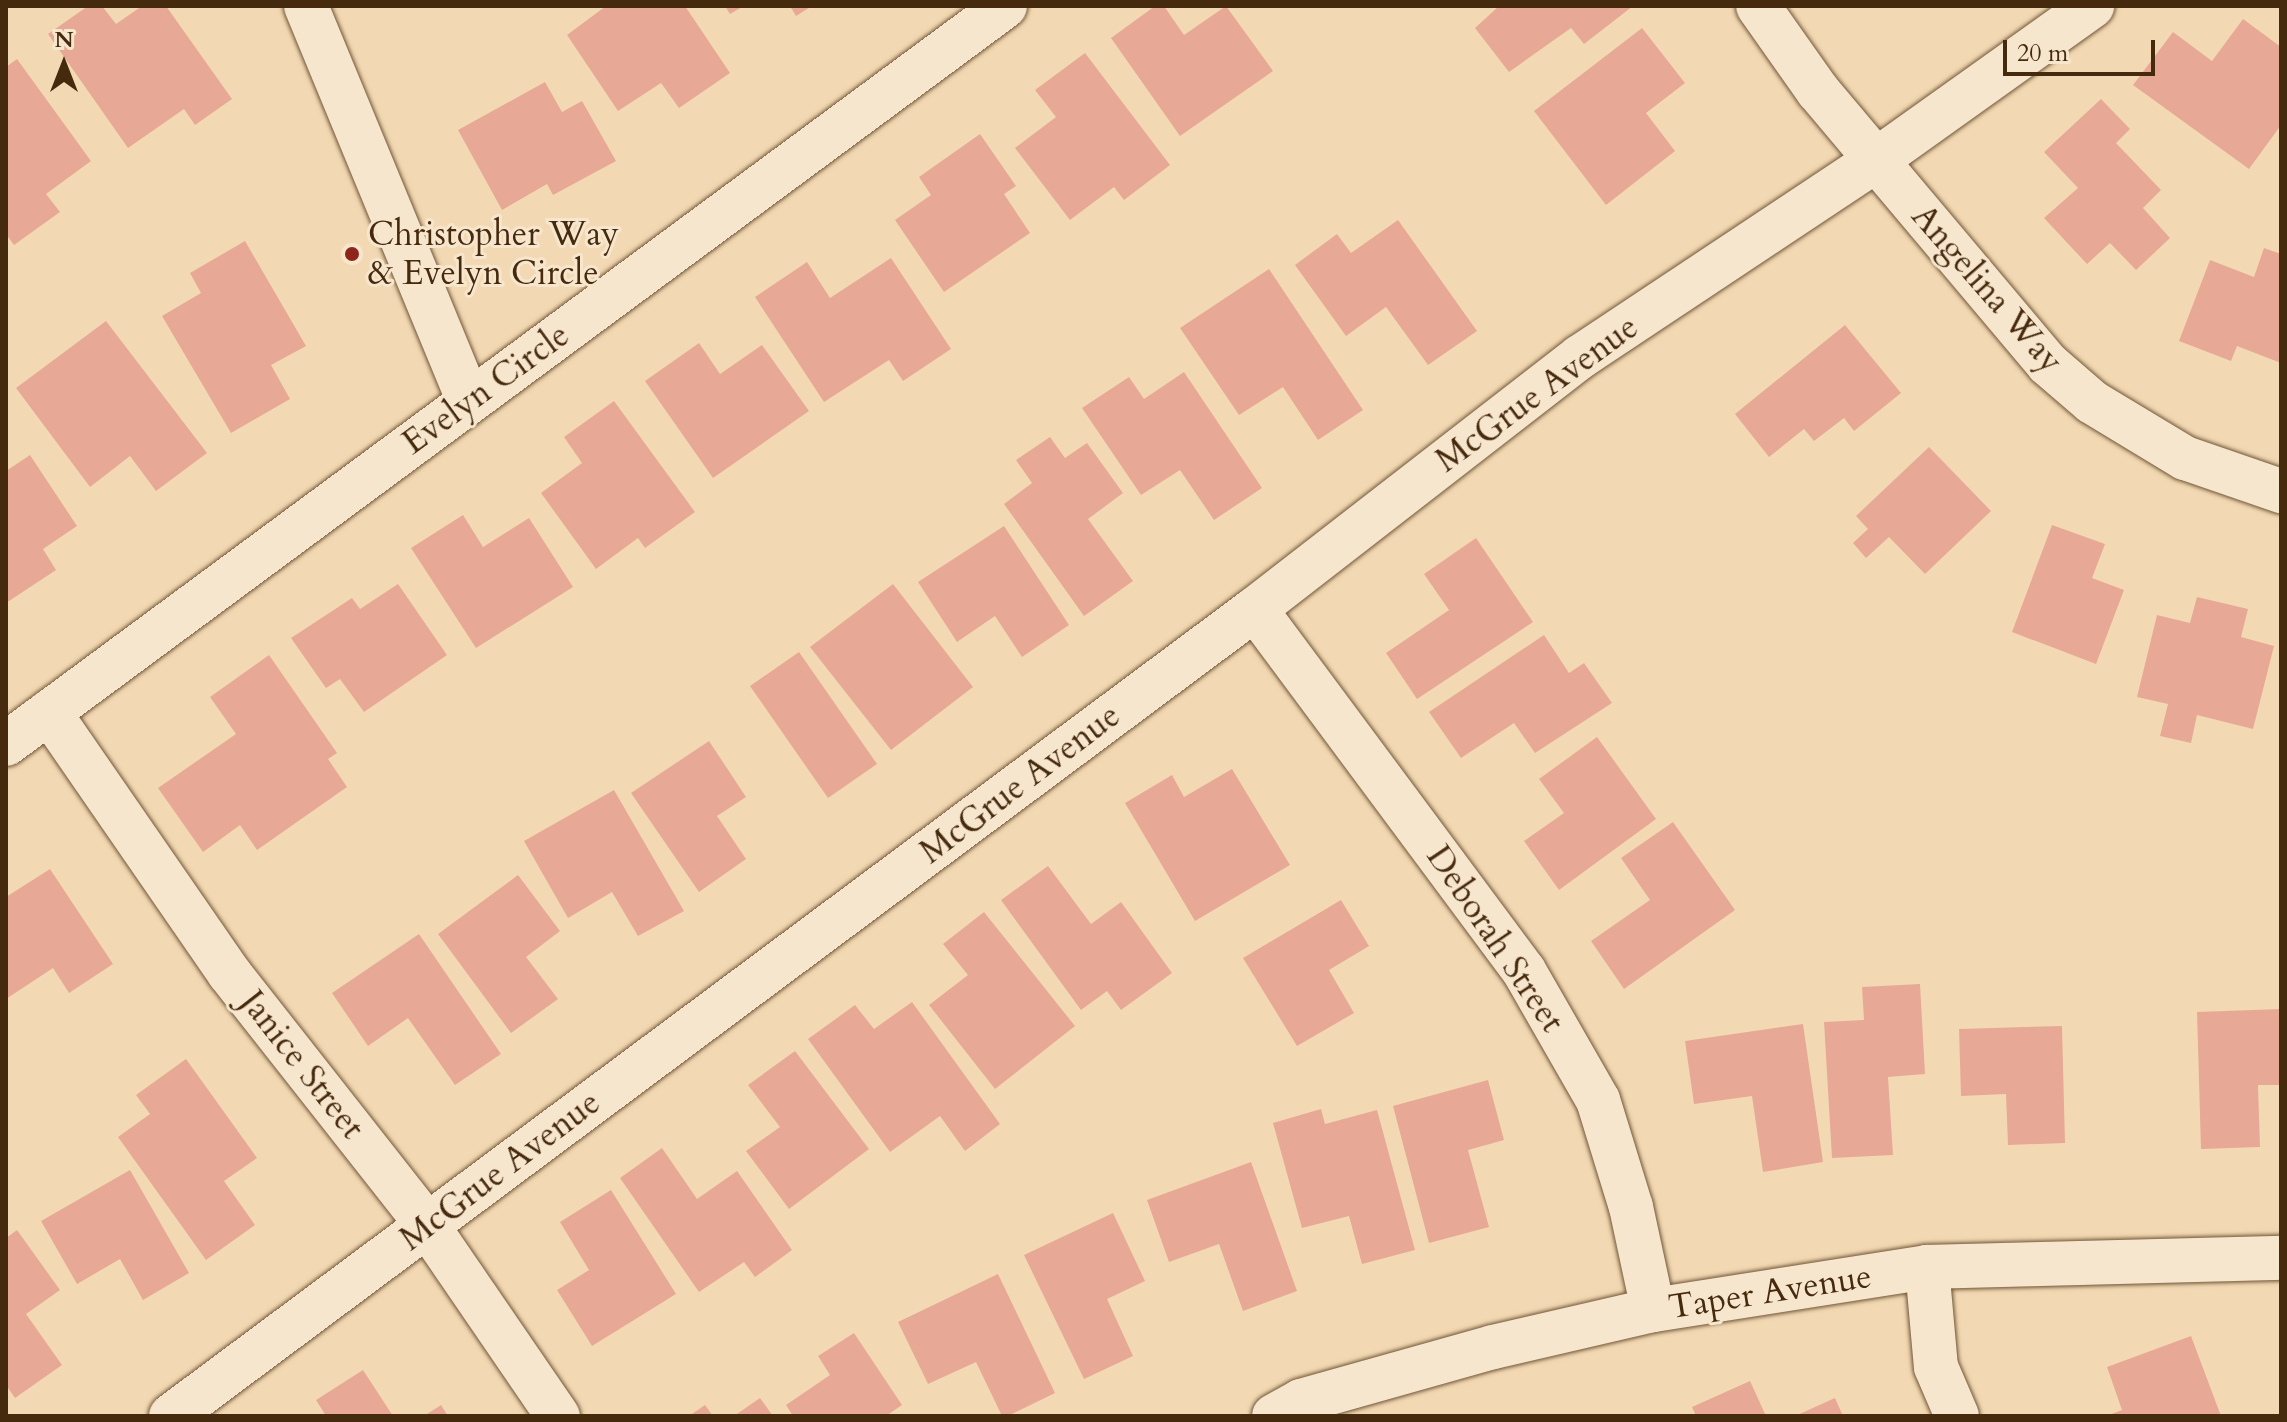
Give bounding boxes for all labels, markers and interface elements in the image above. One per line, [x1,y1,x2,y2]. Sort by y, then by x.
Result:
north arrow [24,24,104,104]
scale bar [2007,24,2159,74]
text: N [54,25,74,55]
text: 20 m [2017,37,2068,70]
street label: Angelina Way [1903,197,2071,381]
place label: Christopher Way & Evelyn Circle [368,214,619,294]
marker: Christopher Way & Evelyn Circle [343,245,361,263]
street label: McGrue Avenue [1428,307,1646,481]
street label: Evelyn Circle [395,315,577,463]
street label: McGrue Avenue [912,695,1128,873]
street label: Deborah Street [1418,838,1572,1040]
street label: Janice Street [231,983,373,1147]
street label: McGrue Avenue [392,1082,608,1260]
street label: Taper Avenue [1666,1256,1874,1328]

